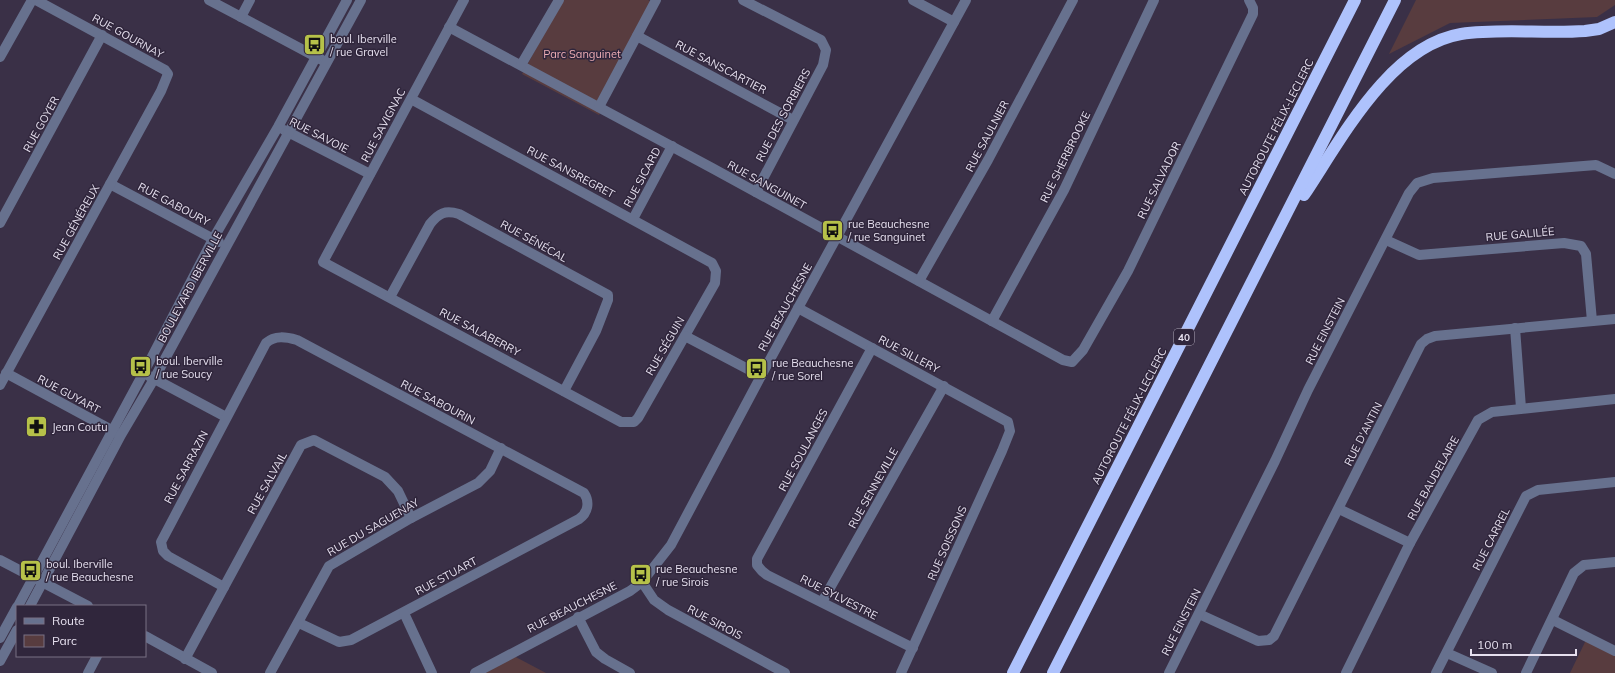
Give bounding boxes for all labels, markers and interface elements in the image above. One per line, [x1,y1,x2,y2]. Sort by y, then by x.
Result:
street label: RUE GOURNAY [90,11,166,62]
bus stop icon: boul. Iberville / rue Gravel [301,32,327,58]
place label: boul. Iberville / rue Gravel [329,32,397,59]
street label: RUE SANSCARTIER [673,37,769,97]
park label: Parc Sanguinet [543,47,621,61]
street label: AUTOROUTE FÉLIX-LECLERC [1235,56,1317,198]
street label: RUE DES SORBIERS [753,66,814,164]
street label: RUE SAVIGNAC [358,86,408,164]
street label: RUE GOYER [20,93,62,154]
street label: RUE SAULNIER [962,97,1012,174]
street label: RUE SHERBROOKE [1037,109,1093,205]
street label: RUE SAVOIE [287,114,351,156]
street label: RUE SALVADOR [1134,139,1184,221]
street label: RUE SANSREGRET [525,143,618,201]
street label: RUE SICARD [620,145,664,209]
street label: RUE SANGUINET [725,157,809,213]
street label: RUE GABOURY [136,179,213,229]
street label: RUE GÉNÉREUX [50,181,103,262]
street label: RUE SÉNÉCAL [498,217,570,265]
bus stop icon: rue Beauchesne / rue Sanguinet [820,217,846,243]
place label: rue Beauchesne / rue Sanguinet [847,217,929,244]
street label: RUE GALILÉE [1485,224,1555,244]
street label: BOULEVARD IBERVILLE [155,229,225,345]
street label: RUE BEAUCHESNE [755,260,815,354]
street label: RUE EINSTEIN [1302,295,1348,367]
street label: RUE SALABERRY [437,305,523,359]
street label: RUE SÉGUIN [643,314,687,378]
road number: 40 [1174,329,1194,345]
street label: RUE SILLERY [876,332,942,376]
street label: AUTOROUTE FÉLIX-LECLERC [1088,345,1170,487]
bus stop icon: boul. Iberville / rue Soucy [127,354,153,380]
place label: boul. Iberville / rue Soucy [155,354,223,381]
bus stop icon: rue Beauchesne / rue Sorel [743,356,769,382]
place label: rue Beauchesne / rue Sorel [771,356,853,383]
street label: RUE GUYART [35,372,103,417]
street label: RUE SABOURIN [398,376,478,428]
street label: RUE D'ANTIN [1341,400,1385,468]
street label: RUE SOULANGES [775,406,831,494]
pharmacy icon: Jean Coutu [23,414,49,440]
place label: Jean Coutu [52,420,107,434]
street label: RUE SARRAZIN [161,428,211,506]
street label: RUE BAUDELAIRE [1404,434,1462,522]
street label: RUE SENNEVILLE [845,445,901,531]
street label: RUE SALVAIL [244,449,290,516]
street label: RUE DU SAGUENAY [325,495,422,559]
street label: RUE SOISSONS [924,503,970,583]
street label: RUE CARREL [1469,505,1513,573]
street label: RUE STUART [413,554,480,598]
bus stop icon: boul. Iberville / rue Beauchesne [17,557,43,583]
place label: boul. Iberville / rue Beauchesne [45,557,133,584]
bus stop icon: rue Beauchesne / rue Sirois [628,562,654,588]
place label: rue Beauchesne / rue Sirois [655,562,737,589]
street label: RUE SYLVESTRE [798,571,880,623]
street label: RUE BEAUCHESNE [525,578,619,636]
street label: RUE EINSTEIN [1158,586,1204,658]
street label: RUE SIROIS [685,602,745,642]
legend [16,605,146,657]
text: Route [52,613,85,628]
scale bar [1471,631,1576,657]
text: Parc [52,633,77,648]
text: 100 m [1477,637,1512,652]

